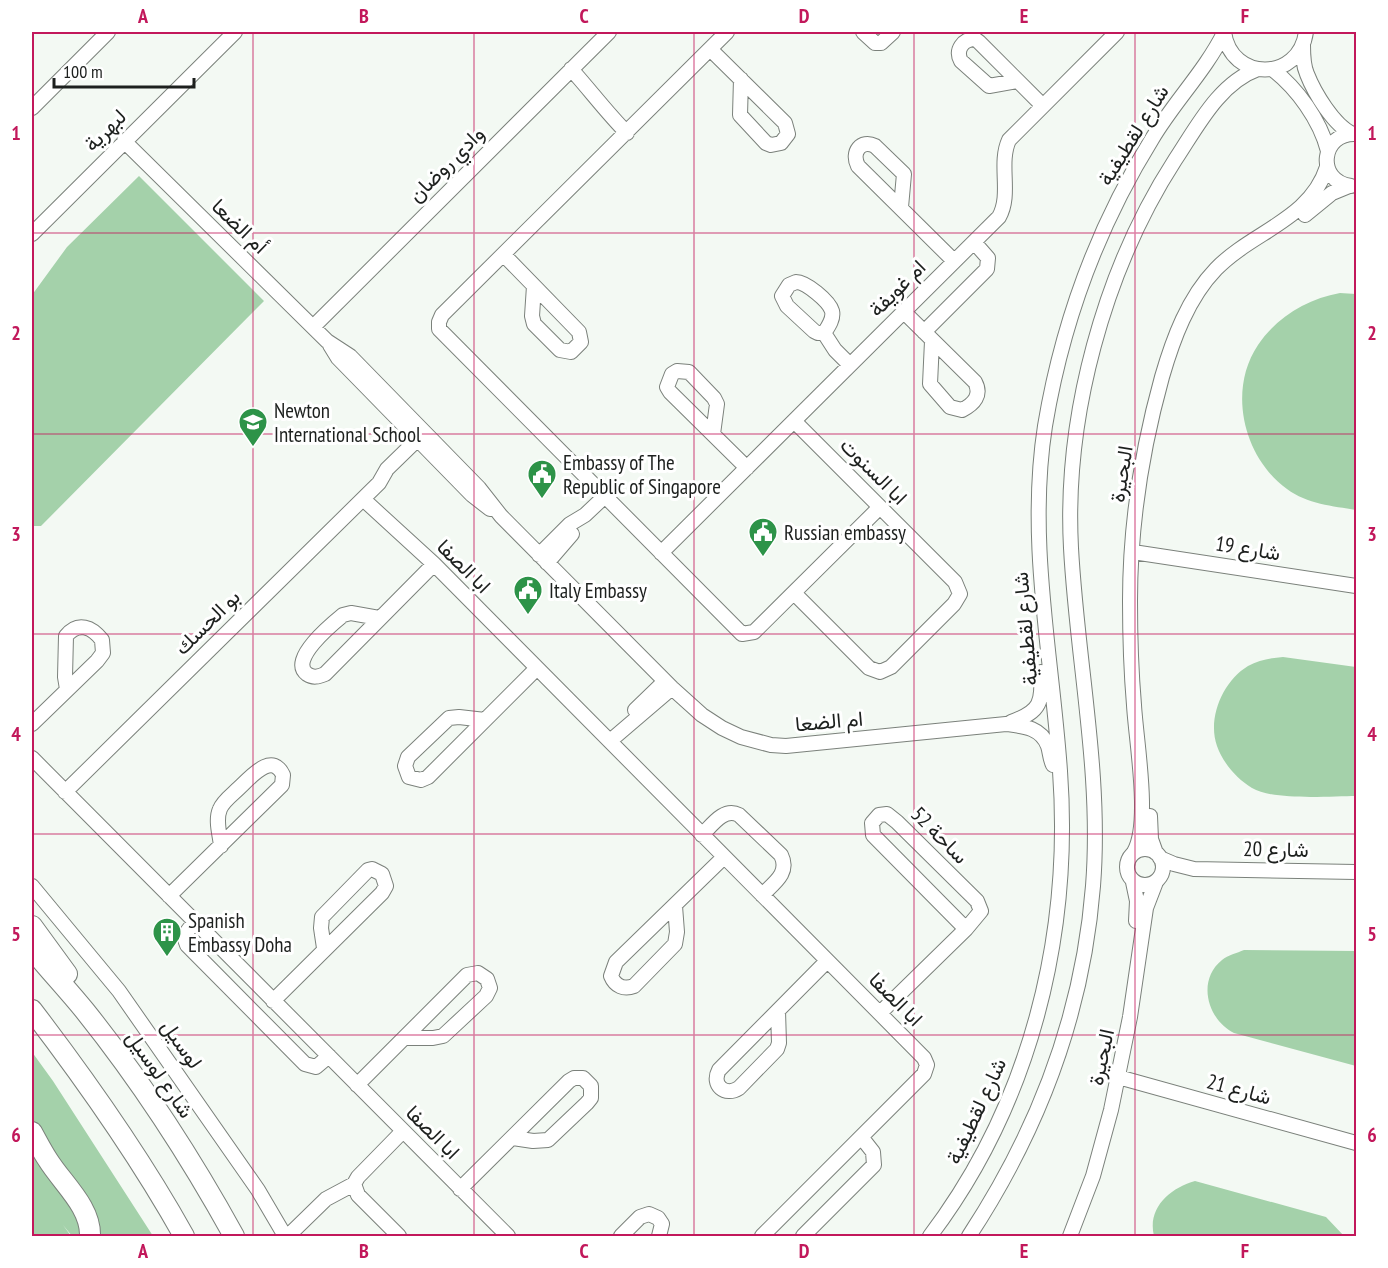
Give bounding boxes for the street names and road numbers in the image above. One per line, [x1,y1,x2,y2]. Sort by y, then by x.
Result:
street label: شارع لقطيفية [1091,80,1175,191]
street label: لبهرية [78,103,132,157]
street label: وادي روضان [402,120,493,211]
street label: أم الضعا [205,193,274,260]
street label: ام غويفة [863,254,932,323]
street label: ابا السنوت [835,432,913,510]
street label: البحيرة [1103,444,1139,504]
street label: شارع 19 [1213,530,1283,567]
street label: ابا الصفا [431,533,497,599]
street label: شارع لقطيفية [1007,571,1044,687]
street label: بو الحسك [168,583,246,661]
street label: ام الضعا [794,705,864,738]
street label: ساحة 52 [906,801,974,869]
street label: شارع 20 [1243,835,1309,864]
street label: ابا الصفا [863,966,929,1032]
street label: لوسيل [155,1014,209,1074]
street label: شارع لوسيل [119,1025,200,1124]
street label: البحيرة [1082,1026,1120,1088]
street label: شارع لقطيفية [940,1054,1013,1169]
street label: شارع 21 [1204,1067,1274,1111]
street label: ابا الصفا [400,1099,466,1165]

